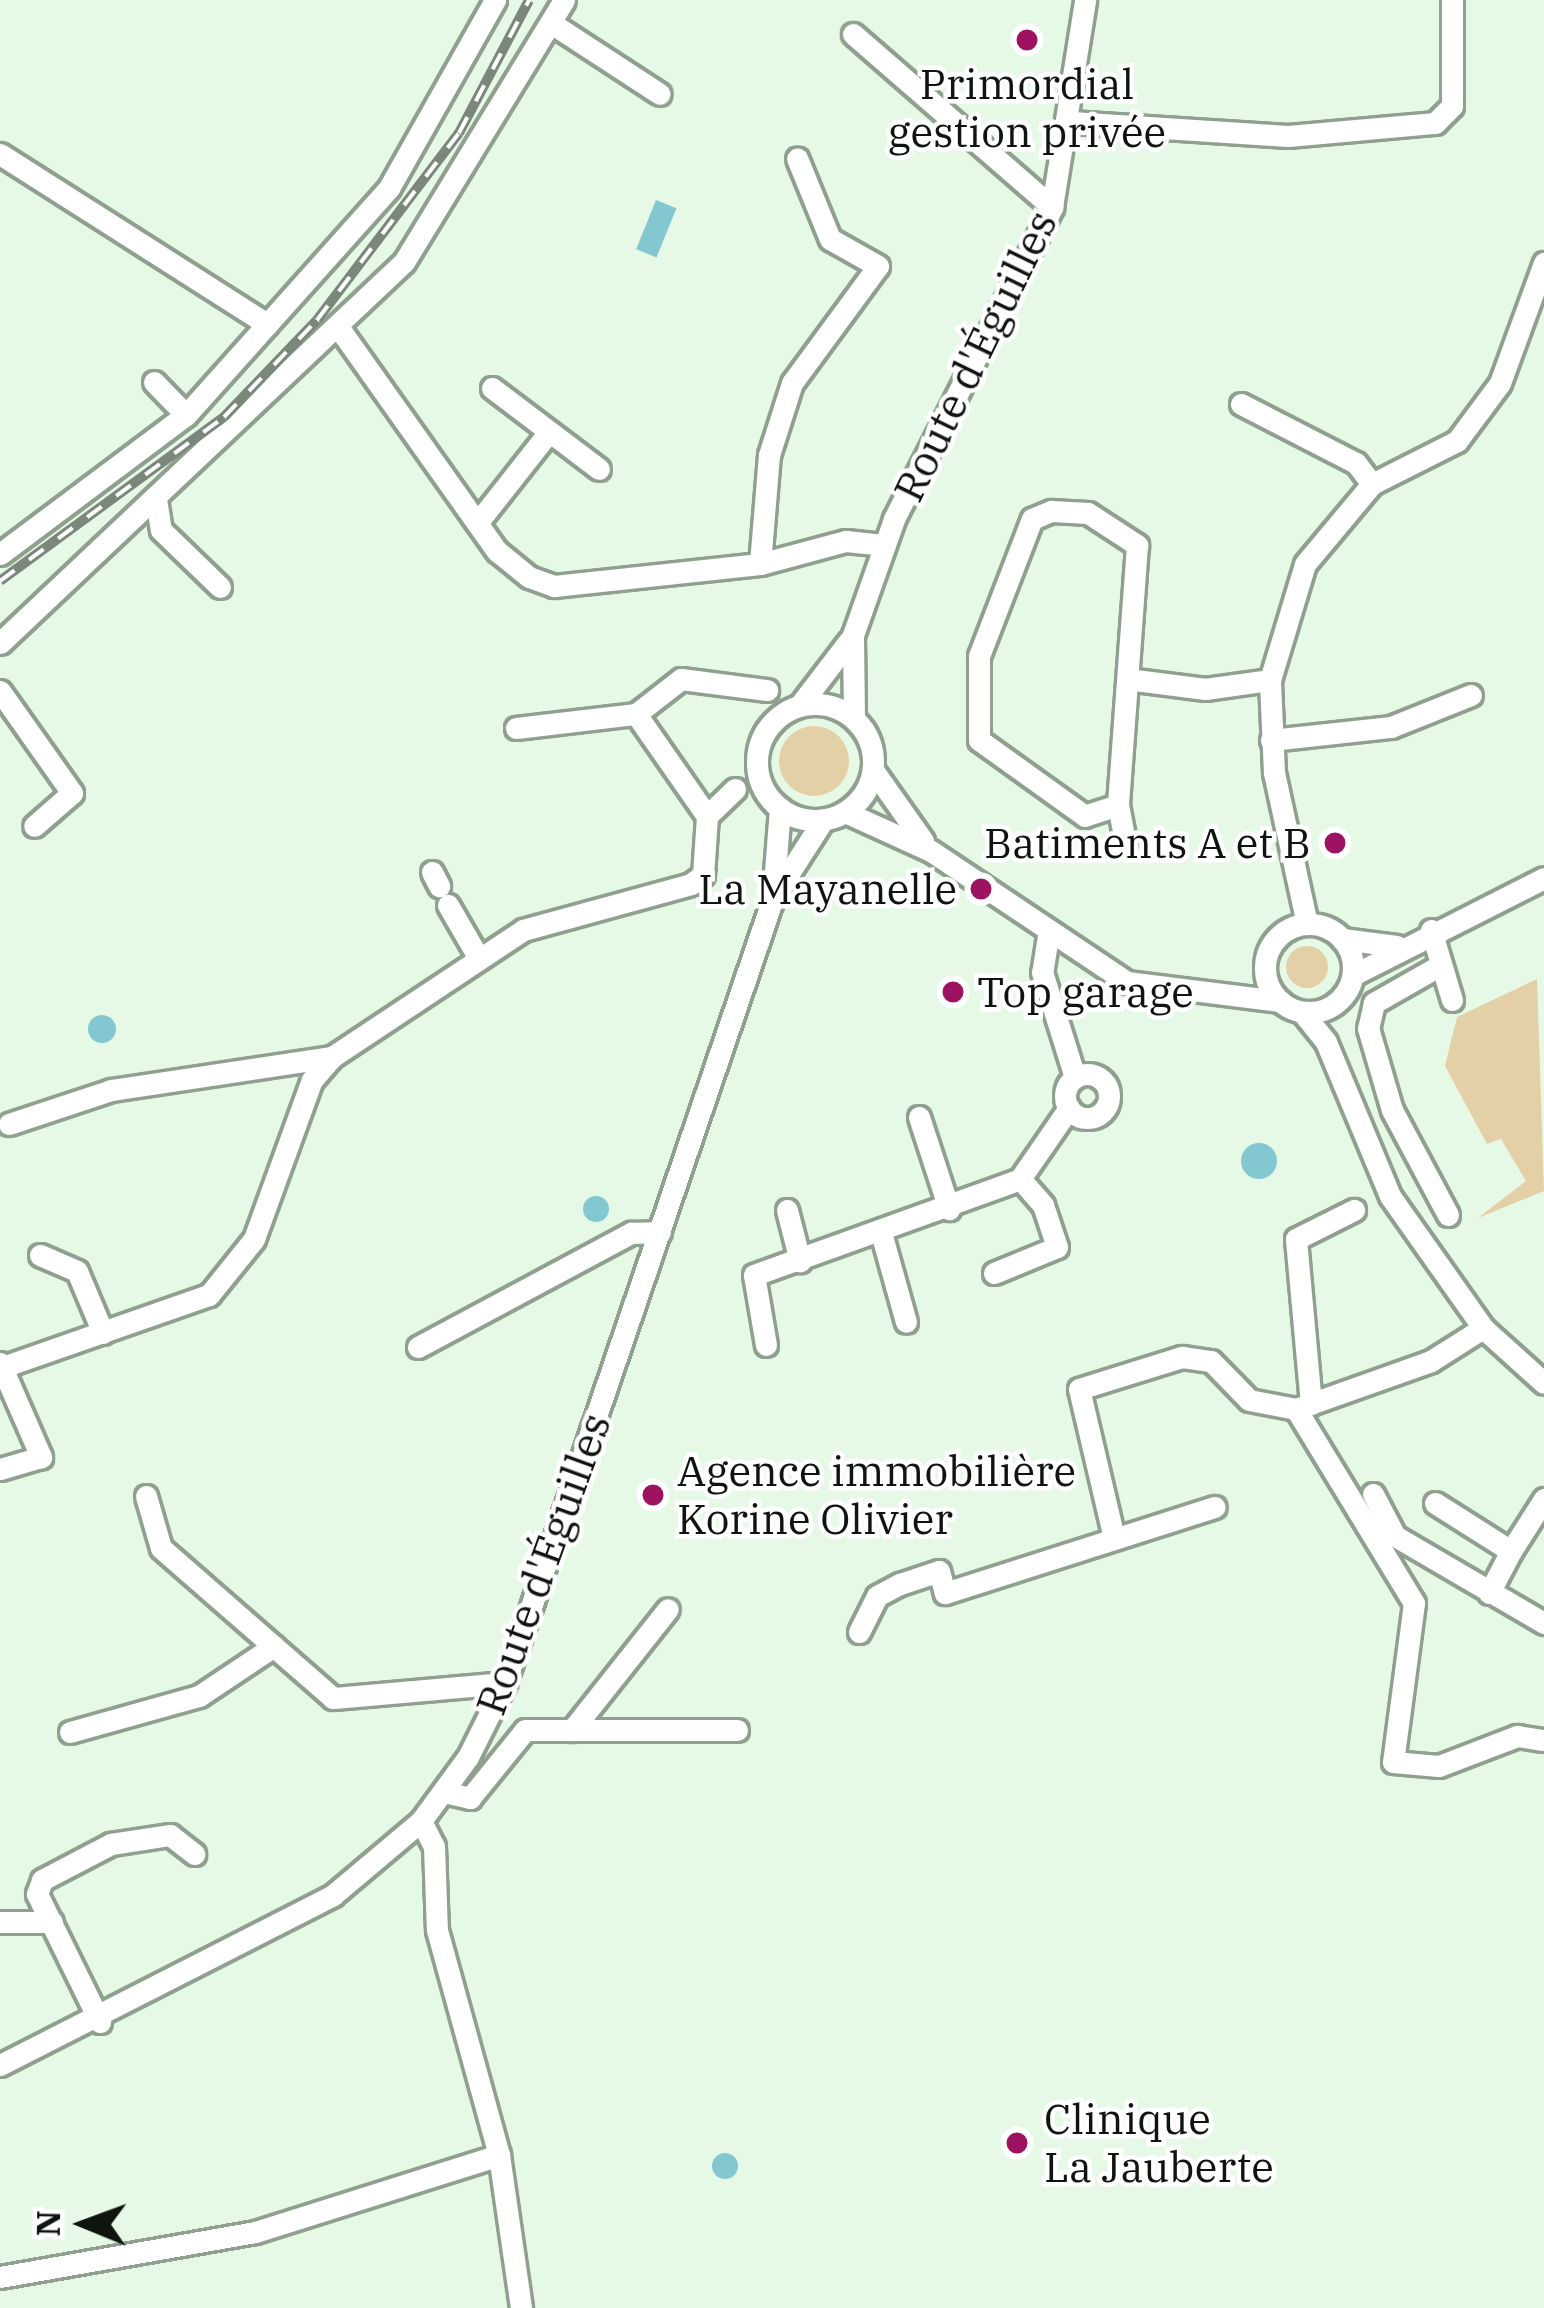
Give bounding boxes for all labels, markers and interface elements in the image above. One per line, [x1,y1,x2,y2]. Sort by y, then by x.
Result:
marker: Primordial gestion privée [1014,27,1040,53]
place label: Primordial gestion privée [888,59,1166,158]
street label: Route d'Éguilles [883,203,1067,509]
place label: Batiments A et B [984,818,1311,868]
marker: Batiments A et B [1322,830,1348,856]
place label: La Mayanelle [698,864,957,914]
marker: La Mayanelle [968,876,994,902]
place label: Top garage [977,967,1194,1017]
marker: Top garage [940,979,966,1005]
street label: Route d'Éguilles [465,1407,621,1721]
place label: Agence immobilière Korine Olivier [677,1446,1076,1544]
marker: Agence immobilière Korine Olivier [640,1482,666,1508]
place label: Clinique La Jauberte [1044,2094,1274,2192]
marker: Clinique La Jauberte [1001,2127,1033,2159]
north arrow [24,2164,144,2284]
text: N [26,2210,69,2237]

